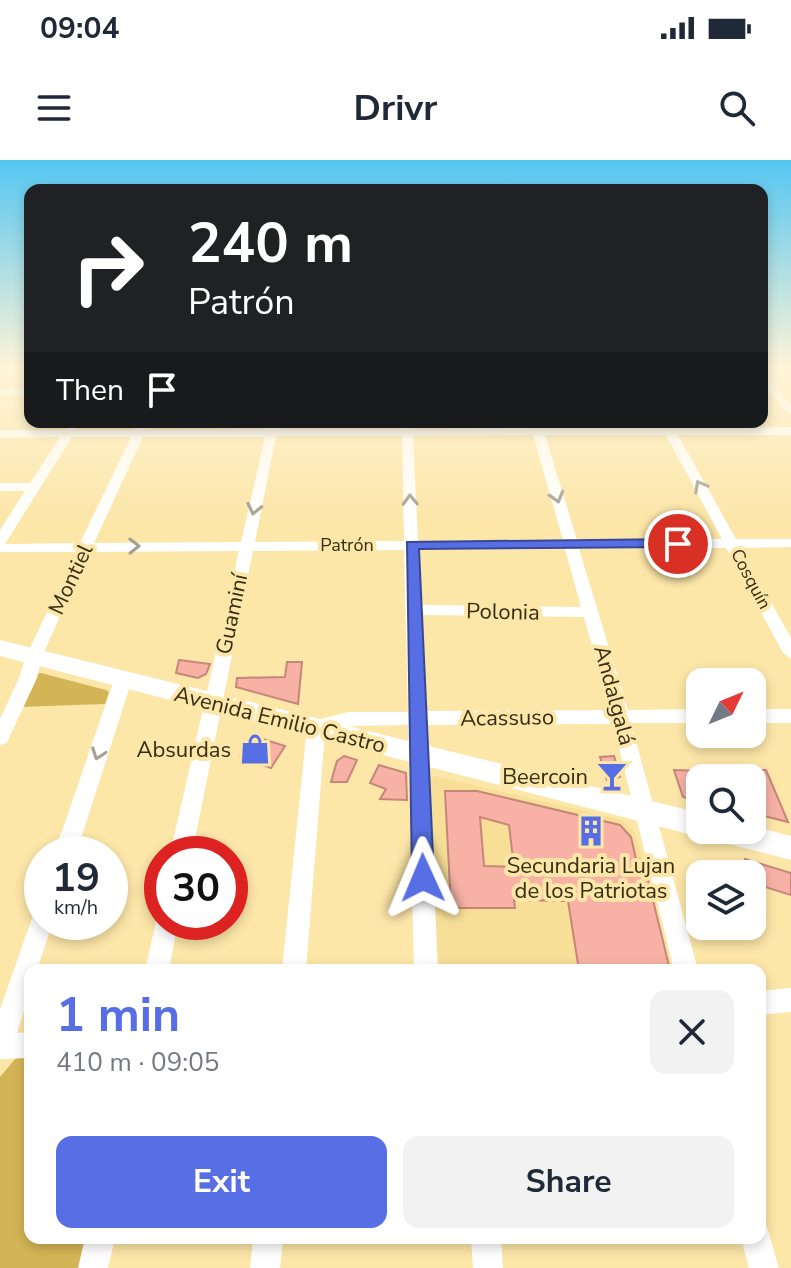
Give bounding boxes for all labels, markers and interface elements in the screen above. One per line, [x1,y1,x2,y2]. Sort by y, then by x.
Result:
text: 09:04 [40,8,119,49]
text: Drivr [354,84,437,133]
icon: menu [32,86,76,130]
icon: search [715,86,759,130]
text: 240 m [188,205,353,282]
icon: right [56,216,160,320]
text: Patrón [188,278,295,327]
icon: arrive [140,368,184,412]
text: Then [56,370,124,411]
one-way arrow [694,480,710,495]
one-way arrow [548,489,564,503]
one-way arrow [402,493,419,506]
one-way arrow [246,502,263,515]
pin [644,510,712,578]
icon: arrive [656,522,700,566]
street label: Patrón [320,533,374,557]
one-way arrow [128,538,141,555]
street label: Montiel [42,539,100,620]
street label: Cosquín [725,545,777,613]
street label: Guaminí [209,569,256,657]
street label: Polonia [466,596,540,628]
street label: Andalgalá [586,642,642,748]
north arrow [686,668,766,748]
map controls [686,668,766,940]
street label: Avenida Emilio Castro [171,679,388,761]
street label: Acassuso [460,702,554,734]
shop icon: Absurdas [238,732,272,766]
place label: Absurdas [136,735,231,765]
one-way arrow [92,746,108,760]
bar icon: Beercoin [595,759,629,793]
place label: Beercoin [502,762,588,792]
button: search [686,764,766,844]
building icon: Secundaria Lujan de los Patriotas [574,814,608,848]
speed limit sign: 30 [144,836,248,940]
position arrow [381,836,465,920]
text: 19 [52,851,100,905]
place label: Secundaria Lujan de los Patriotas [507,851,675,906]
button: layers [686,860,766,940]
text: km/h [54,894,98,921]
text: 1 min [56,982,180,1048]
button: close [650,990,734,1074]
text: 410 m · 09:05 [56,1045,219,1080]
button: Exit [56,1136,387,1228]
button: Share [403,1136,734,1228]

